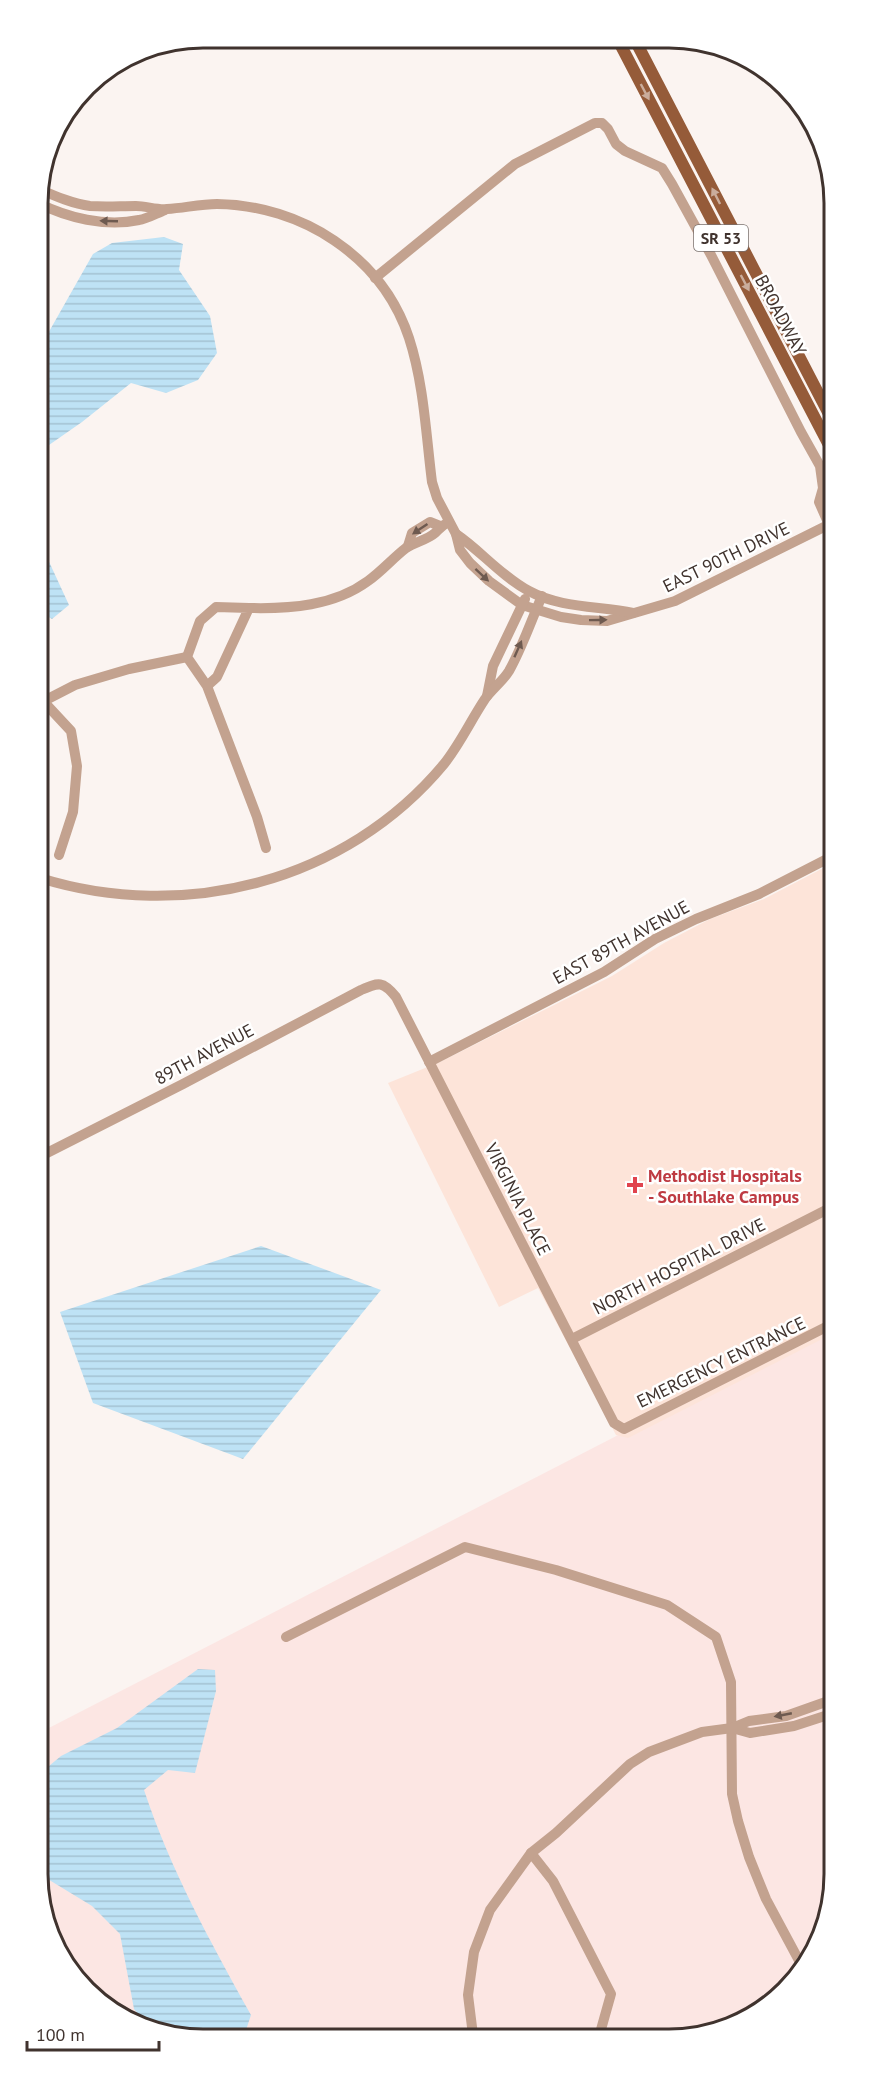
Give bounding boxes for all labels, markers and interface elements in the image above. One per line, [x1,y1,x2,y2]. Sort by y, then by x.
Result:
one-way arrow [640,84,650,101]
one-way arrow [711,188,721,205]
one-way arrow [99,217,118,226]
road number: SR 53 [694,225,748,251]
street label: BROADWAY [750,271,812,359]
one-way arrow [740,275,749,292]
street label: EAST 90TH DRIVE [659,516,793,598]
one-way arrow [412,523,429,534]
one-way arrow [475,567,489,581]
one-way arrow [589,616,608,625]
one-way arrow [514,640,524,658]
street label: EAST 89TH AVENUE [549,895,693,989]
street label: 89TH AVENUE [150,1018,258,1090]
street label: VIRGINIA PLACE [479,1138,556,1259]
place label: Methodist Hospitals - Southlake Campus [648,1164,802,1208]
marker: Methodist Hospitals - Southlake Campus [626,1176,644,1194]
street label: NORTH HOSPITAL DRIVE [589,1213,769,1319]
street label: EMERGENCY ENTRANCE [633,1311,809,1413]
one-way arrow [773,1711,792,1720]
scale bar [27,2014,159,2052]
text: 100 m [36,2023,85,2046]

